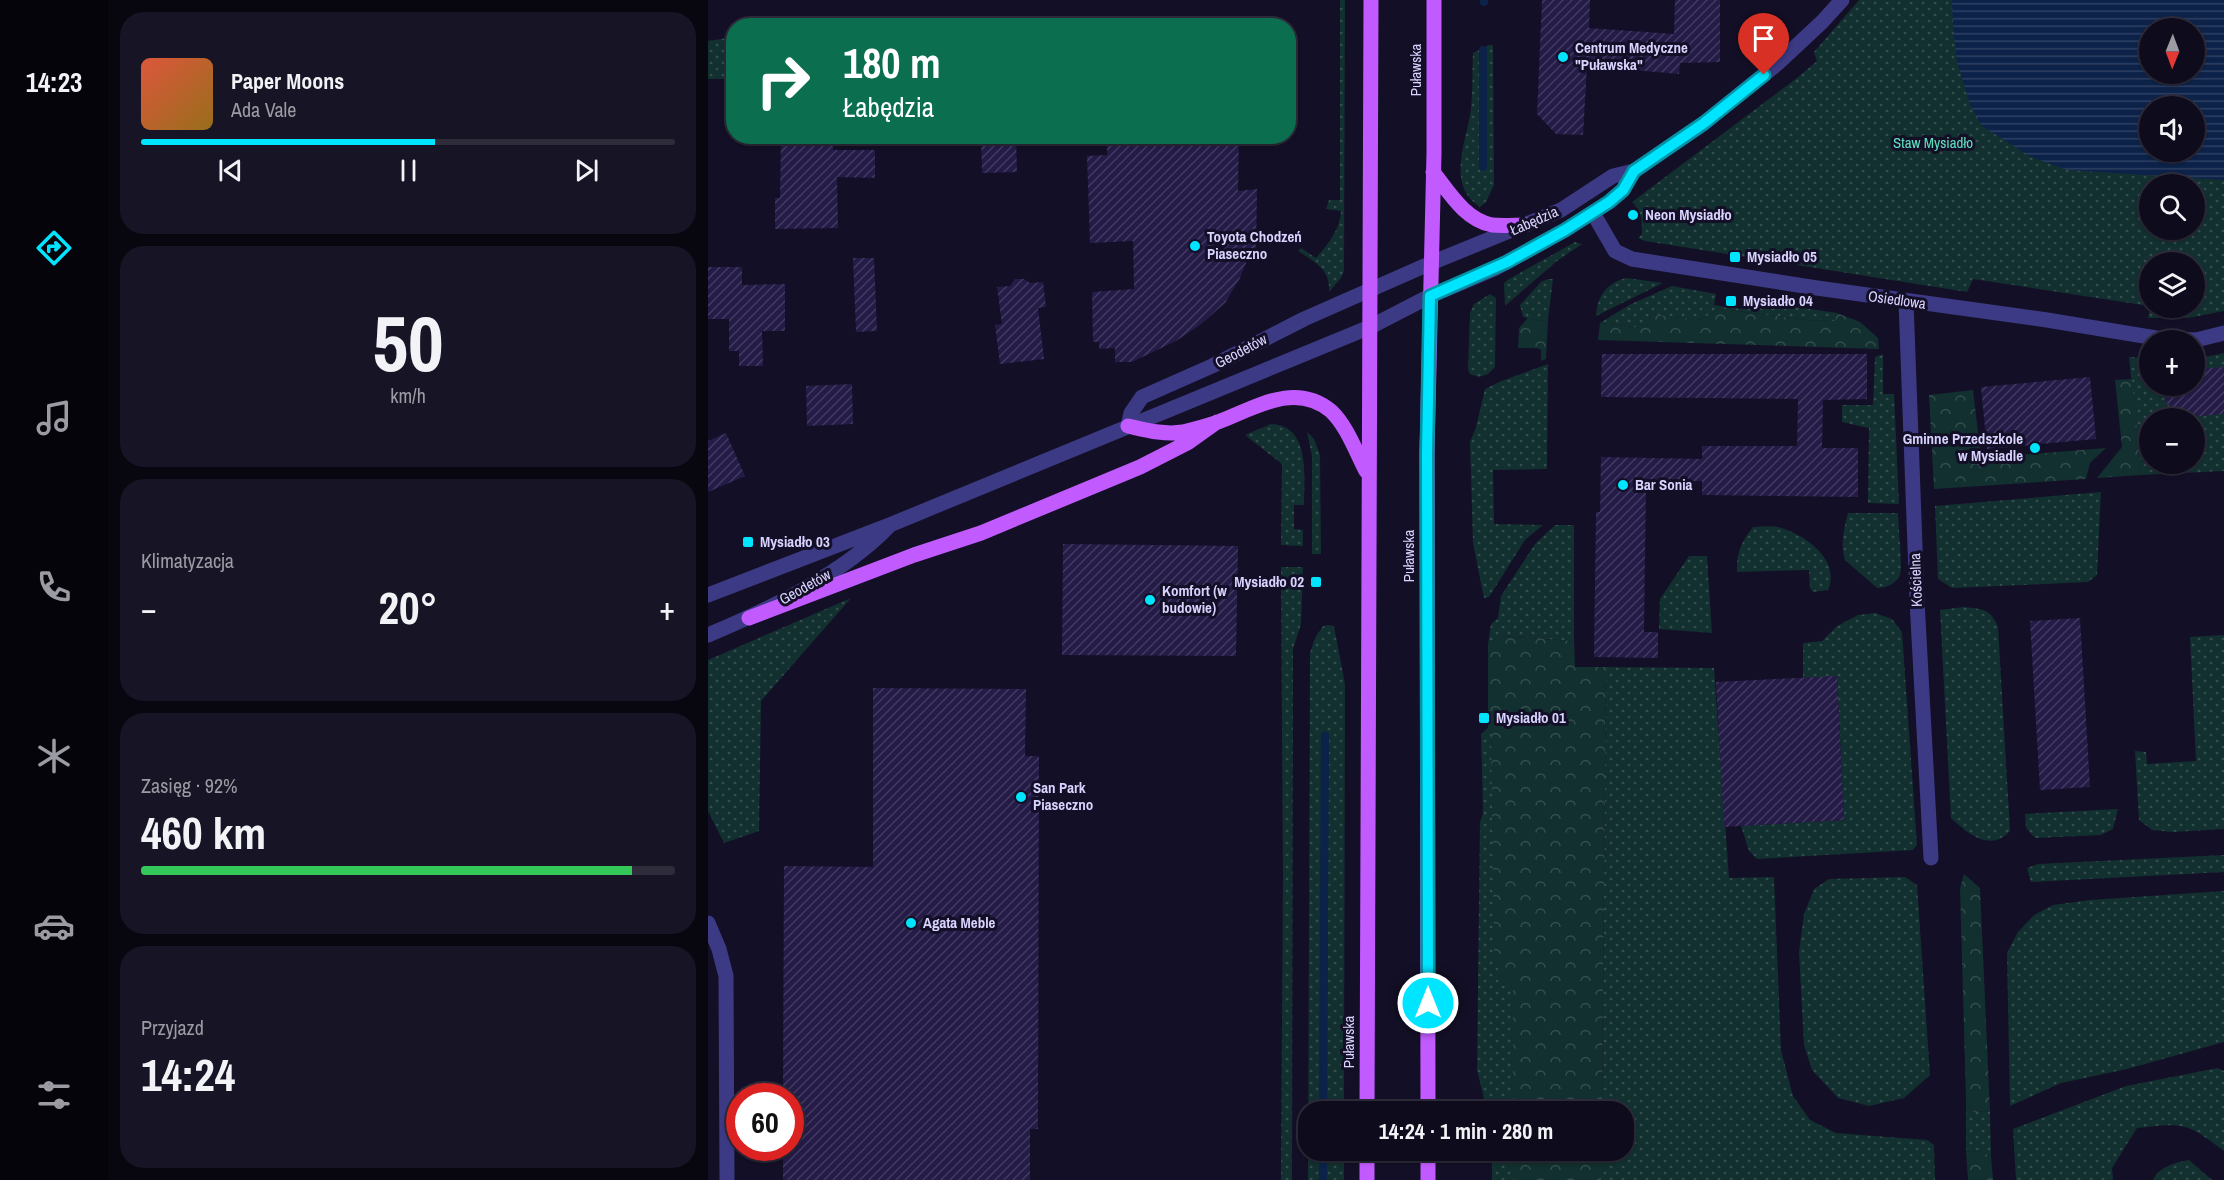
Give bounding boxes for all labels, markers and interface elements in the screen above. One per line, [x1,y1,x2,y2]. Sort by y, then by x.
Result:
pin [1738,13,1789,75]
north arrow [2139,18,2205,84]
map controls [2139,18,2205,474]
icon: arrive [1747,22,1780,55]
text: 180 m [843,35,941,91]
place label: Centrum Medyczne "Puławska" [1575,37,1688,75]
icon: right [744,42,822,120]
street label: Puławska [1405,44,1426,96]
marker: Centrum Medyczne "Puławska" [1556,50,1570,64]
text: 14:23 [26,64,82,100]
text: Paper Moons [231,66,344,96]
text: Łabędzia [843,89,934,125]
text: Ada Vale [231,96,296,123]
button: sound [2139,96,2205,162]
park label: Staw Mysiadło [1893,132,1973,153]
icon: previous [214,154,247,187]
icon: pause [392,154,425,187]
icon: next [570,154,603,187]
button: search [2139,174,2205,240]
street label: Łabędzia [1506,201,1561,240]
place label: Neon Mysiadło [1645,204,1732,225]
marker: Neon Mysiadło [1626,208,1640,222]
place label: Toyota Chodzeń Piaseczno [1207,226,1302,264]
icon: directions [33,227,75,269]
marker: Toyota Chodzeń Piaseczno [1188,239,1202,253]
place label: Mysiadło 05 [1747,246,1817,267]
marker: Mysiadło 05 [1728,250,1742,264]
button: layers [2139,252,2205,318]
street label: Osiedlowa [1867,285,1927,314]
text: 50 [372,290,444,395]
place label: Mysiadło 04 [1743,290,1813,311]
marker: Mysiadło 04 [1724,294,1738,308]
street label: Geodetów [1211,328,1271,373]
button: + [2139,330,2205,396]
text: km/h [390,382,426,409]
icon: music [33,397,75,439]
button: − [2139,408,2205,474]
place label: Gminne Przedszkole w Mysiadle [1903,428,2023,466]
marker: Gminne Przedszkole w Mysiadle [2028,441,2042,455]
place label: Bar Sonia [1635,474,1693,495]
marker: Bar Sonia [1616,478,1630,492]
street label: Puławska [1398,530,1419,582]
place label: Mysiadło 03 [760,531,830,552]
marker: Mysiadło 03 [741,535,755,549]
text: Klimatyzacja [141,547,234,574]
street label: Kościelna [1904,553,1927,607]
street label: Geodetów [775,564,834,609]
icon: phone [33,566,75,608]
place label: Mysiadło 02 [1234,571,1304,592]
marker: Mysiadło 02 [1309,575,1323,589]
text: 20° [378,577,438,638]
place label: Komfort (w budowie) [1162,580,1227,618]
text: − [141,586,157,630]
text: + [659,586,675,630]
marker: Komfort (w budowie) [1143,593,1157,607]
place label: Mysiadło 01 [1496,707,1566,728]
marker: Mysiadło 01 [1477,711,1491,725]
icon: climate [33,735,75,777]
text: Zasięg · 92% [141,772,238,799]
place label: San Park Piaseczno [1033,777,1093,815]
marker: San Park Piaseczno [1014,790,1028,804]
text: 460 km [141,802,266,863]
icon: car [33,905,75,947]
place label: Agata Meble [923,912,996,933]
marker: Agata Meble [904,916,918,930]
position arrow [1396,971,1460,1035]
text: Przyjazd [141,1014,204,1041]
street label: Puławska [1338,1016,1359,1068]
text: 14:24 [141,1044,235,1105]
icon: filters [33,1074,75,1116]
speed limit sign: 60 [726,1083,804,1161]
text: 14:24 · 1 min · 280 m [1379,1116,1553,1146]

